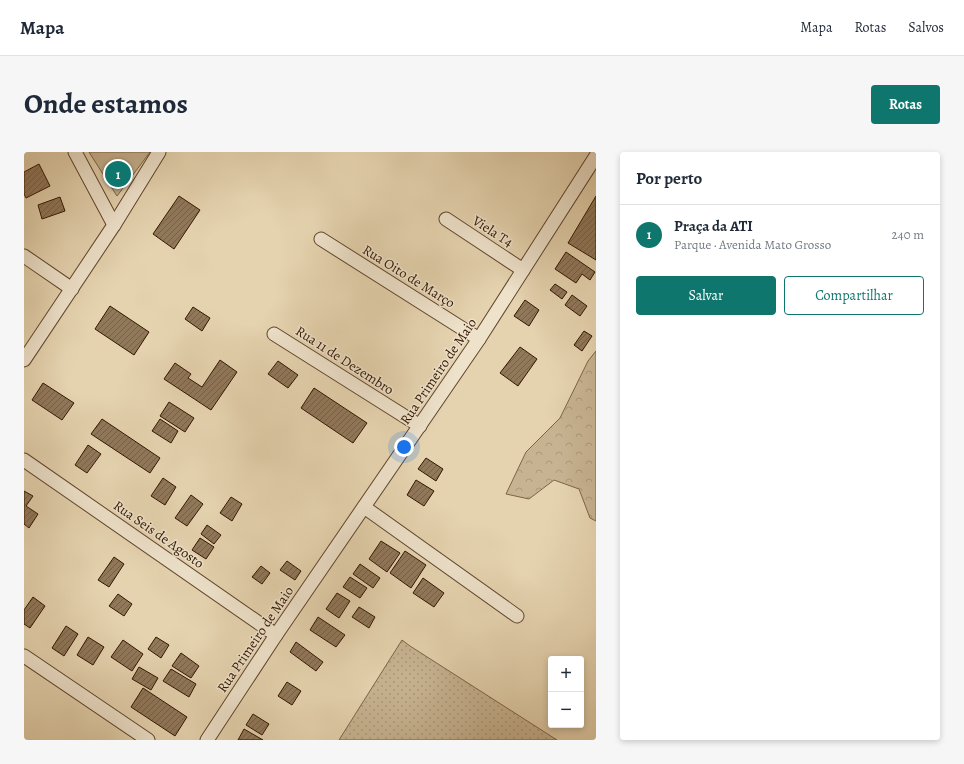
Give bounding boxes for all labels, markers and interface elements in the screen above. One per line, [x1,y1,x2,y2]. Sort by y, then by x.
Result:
text: Mapa [20,15,64,41]
text: Mapa [800,18,832,37]
text: Rotas [854,18,886,37]
text: Salvos [908,18,944,37]
text: Onde estamos [24,85,188,123]
button: Rotas [871,85,940,124]
pin: 1 [105,159,131,189]
text: Por perto [636,167,702,190]
street label: Viela T4 [468,211,517,252]
text: Praça da ATI [674,216,753,236]
text: 1 [647,226,651,243]
text: 240 m [892,226,924,243]
text: Parque · Avenida Mato Grosso [674,236,831,253]
street label: Rua Oito de Março [359,240,459,313]
button: Salvar [636,276,776,315]
button: Compartilhar [784,276,924,315]
street label: Rua Primeiro de Maio [396,314,481,428]
street label: Rua 11 de Dezembro [292,321,398,399]
your location [394,437,414,457]
street label: Rua Seis de Agosto [110,496,208,573]
street label: Rua Primeiro de Maio [213,582,298,696]
map controls [548,656,584,728]
button: + [548,656,584,692]
button: − [548,692,584,728]

